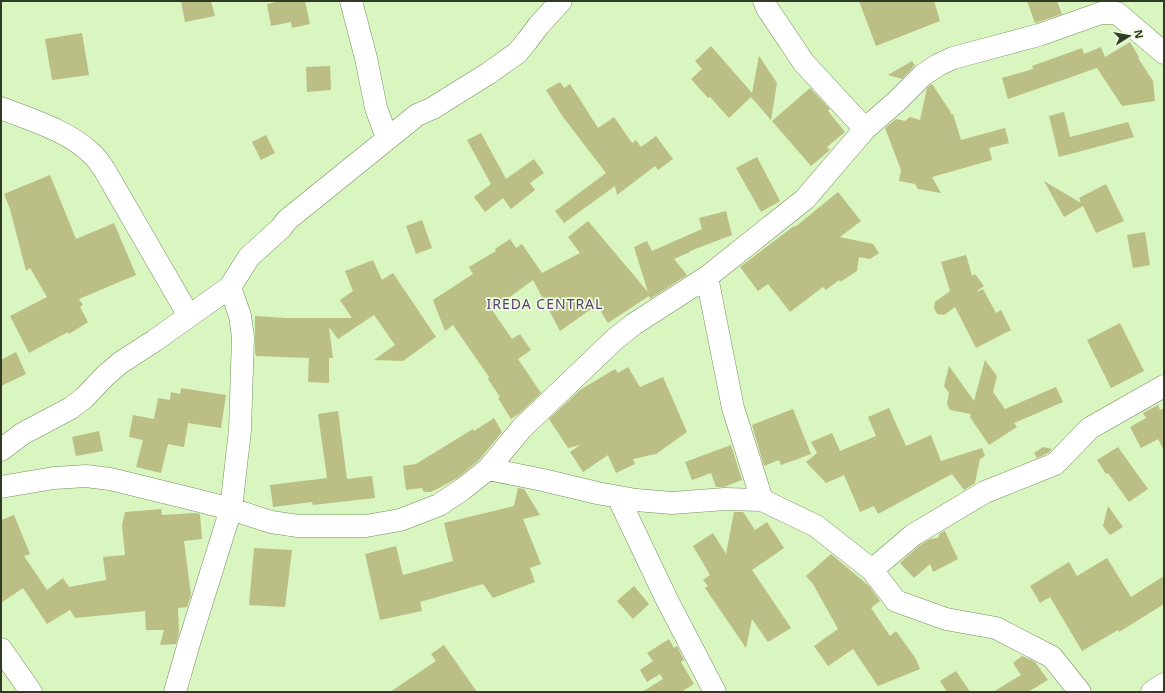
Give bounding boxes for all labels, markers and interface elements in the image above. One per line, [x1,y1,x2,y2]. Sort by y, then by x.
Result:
north arrow [1109,16,1149,56]
text: N [1131,28,1148,40]
district label: IREDA CENTRAL [487,294,603,313]

